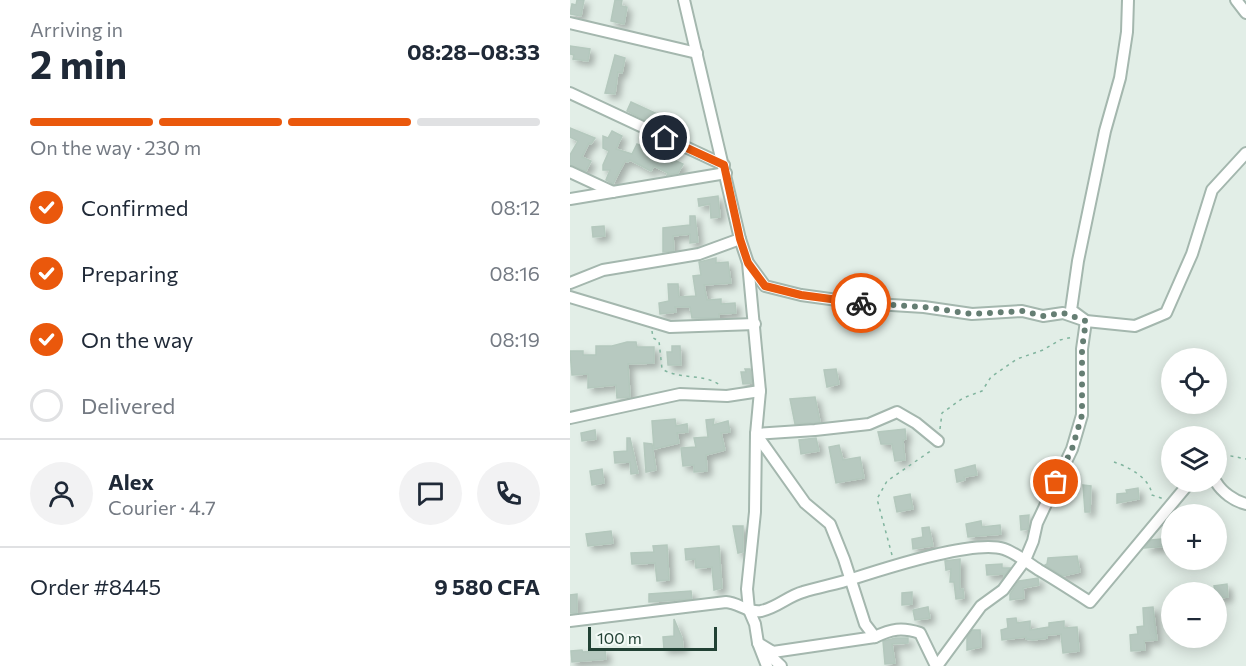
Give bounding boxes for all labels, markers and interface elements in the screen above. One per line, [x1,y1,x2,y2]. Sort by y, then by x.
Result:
text: Arriving in [30,17,123,41]
text: 08:28–08:33 [407,38,540,65]
text: 2 min [30,39,127,87]
pin [639,112,690,163]
icon: home [648,121,681,154]
text: On the way · 230 m [30,135,201,159]
icon: check [30,191,63,224]
text: Confirmed [81,194,188,221]
text: 08:12 [490,195,540,219]
icon: check [30,257,63,290]
text: Preparing [81,260,178,287]
text: 08:16 [489,261,540,285]
courier [831,273,891,333]
icon: bike [845,287,878,320]
icon: check [30,323,63,356]
text: On the way [81,326,193,353]
text: 08:19 [489,327,540,351]
map controls [1161,348,1227,648]
button: locate [1161,348,1227,414]
text: Delivered [81,392,175,419]
button: layers [1161,426,1227,492]
pin [1030,456,1081,507]
button: person [30,462,93,525]
button: chat [399,462,462,525]
button: phone [477,462,540,525]
icon: bag [1039,465,1072,498]
text: Alex [108,468,154,495]
text: Courier · 4.7 [108,495,216,519]
button: + [1161,504,1227,570]
text: Order #8445 [30,573,161,600]
text: 9 580 CFA [434,573,540,600]
button: − [1161,582,1227,648]
scale bar [588,624,717,652]
text: 100 m [597,628,642,647]

